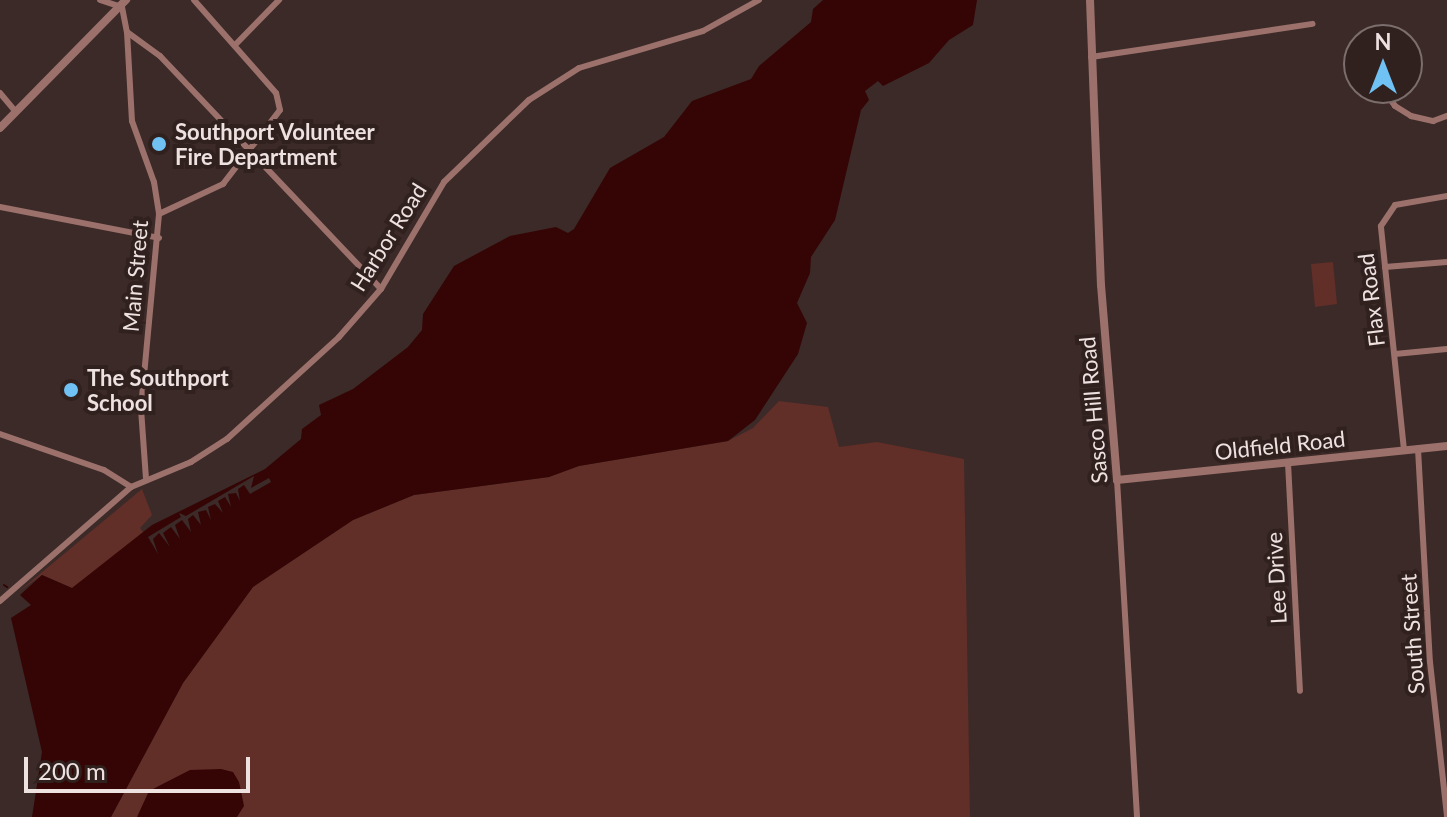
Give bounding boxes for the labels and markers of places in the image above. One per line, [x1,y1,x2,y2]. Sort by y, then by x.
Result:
place label: Southport Volunteer Fire Department [175,118,376,170]
marker: Southport Volunteer Fire Department [150,135,168,153]
place label: The Southport School [87,364,229,416]
marker: The Southport School [62,381,80,399]

